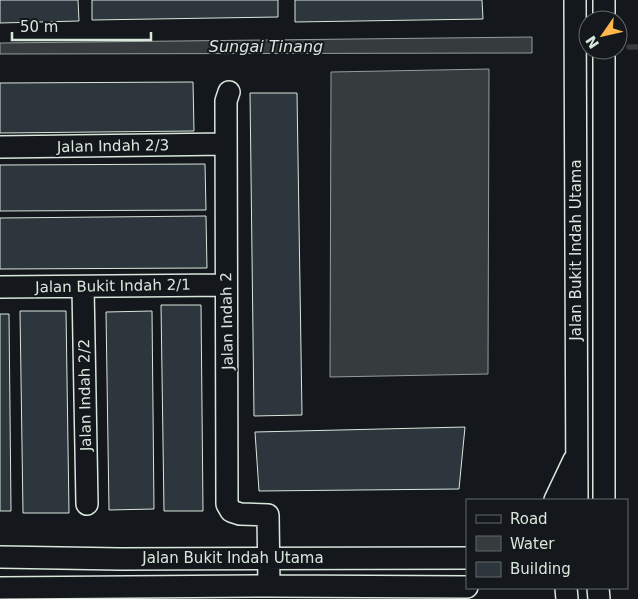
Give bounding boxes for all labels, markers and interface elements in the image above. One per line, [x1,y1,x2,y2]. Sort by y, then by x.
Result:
scale bar [12,10,151,42]
north arrow [578,10,628,60]
text: 50 m [20,18,58,36]
text: N [582,33,602,52]
water label: Sungai Tinang [209,37,323,56]
street label: Jalan Indah 2/3 [56,136,169,156]
street label: Jalan Bukit Indah Utama [567,159,585,342]
street label: Jalan Indah 2 [217,272,237,371]
street label: Jalan Bukit Indah 2/1 [34,276,191,296]
street label: Jalan Indah 2/2 [75,339,95,452]
legend [466,499,628,589]
text: Road [510,510,548,528]
text: Water [510,535,555,553]
street label: Jalan Bukit Indah Utama [141,549,324,567]
text: Building [510,560,571,578]

